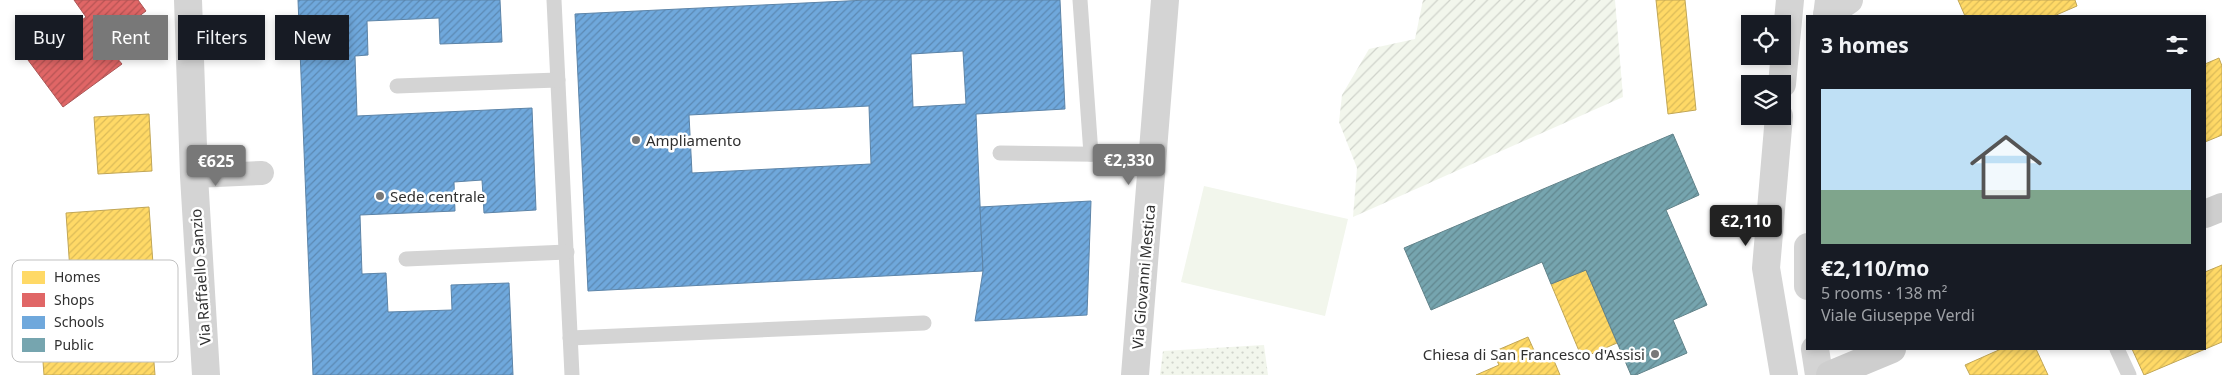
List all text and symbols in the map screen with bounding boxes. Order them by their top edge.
chip: Buy [15,15,83,60]
chip: Rent [93,15,168,60]
chip: Filters [178,15,265,60]
chip: New [275,15,349,60]
map controls [1741,15,1791,125]
button: locate [1741,15,1791,65]
text: 3 homes [1821,31,1909,59]
icon: filters [2163,31,2191,59]
button: layers [1741,75,1791,125]
icon: home [1961,122,2051,212]
place label: Ampliamento [646,130,741,150]
marker: Ampliamento [630,134,642,146]
pin: €625 [186,144,246,187]
pin: €2,330 [1088,144,1170,186]
text: €2,330 [1104,149,1154,171]
text: €625 [198,150,234,172]
place label: Sede centrale [390,186,485,206]
marker: Sede centrale [374,190,386,202]
street label: Via Giovanni Mestica [1127,204,1159,350]
pin: €2,110 [1705,204,1787,247]
street label: Via Raffaello Sanzio [185,208,215,346]
text: €2,110 [1721,210,1771,232]
text: €2,110/mo [1821,254,1929,282]
legend [12,260,178,362]
text: Homes [54,267,101,286]
text: 5 rooms · 138 m² [1821,282,1947,304]
text: Shops [54,290,94,309]
text: Viale Giuseppe Verdi [1821,304,1975,326]
text: Schools [54,312,105,331]
text: Public [54,335,94,354]
place label: Chiesa di San Francesco d'Assisi [1423,344,1645,364]
marker: Chiesa di San Francesco d'Assisi [1649,348,1661,360]

